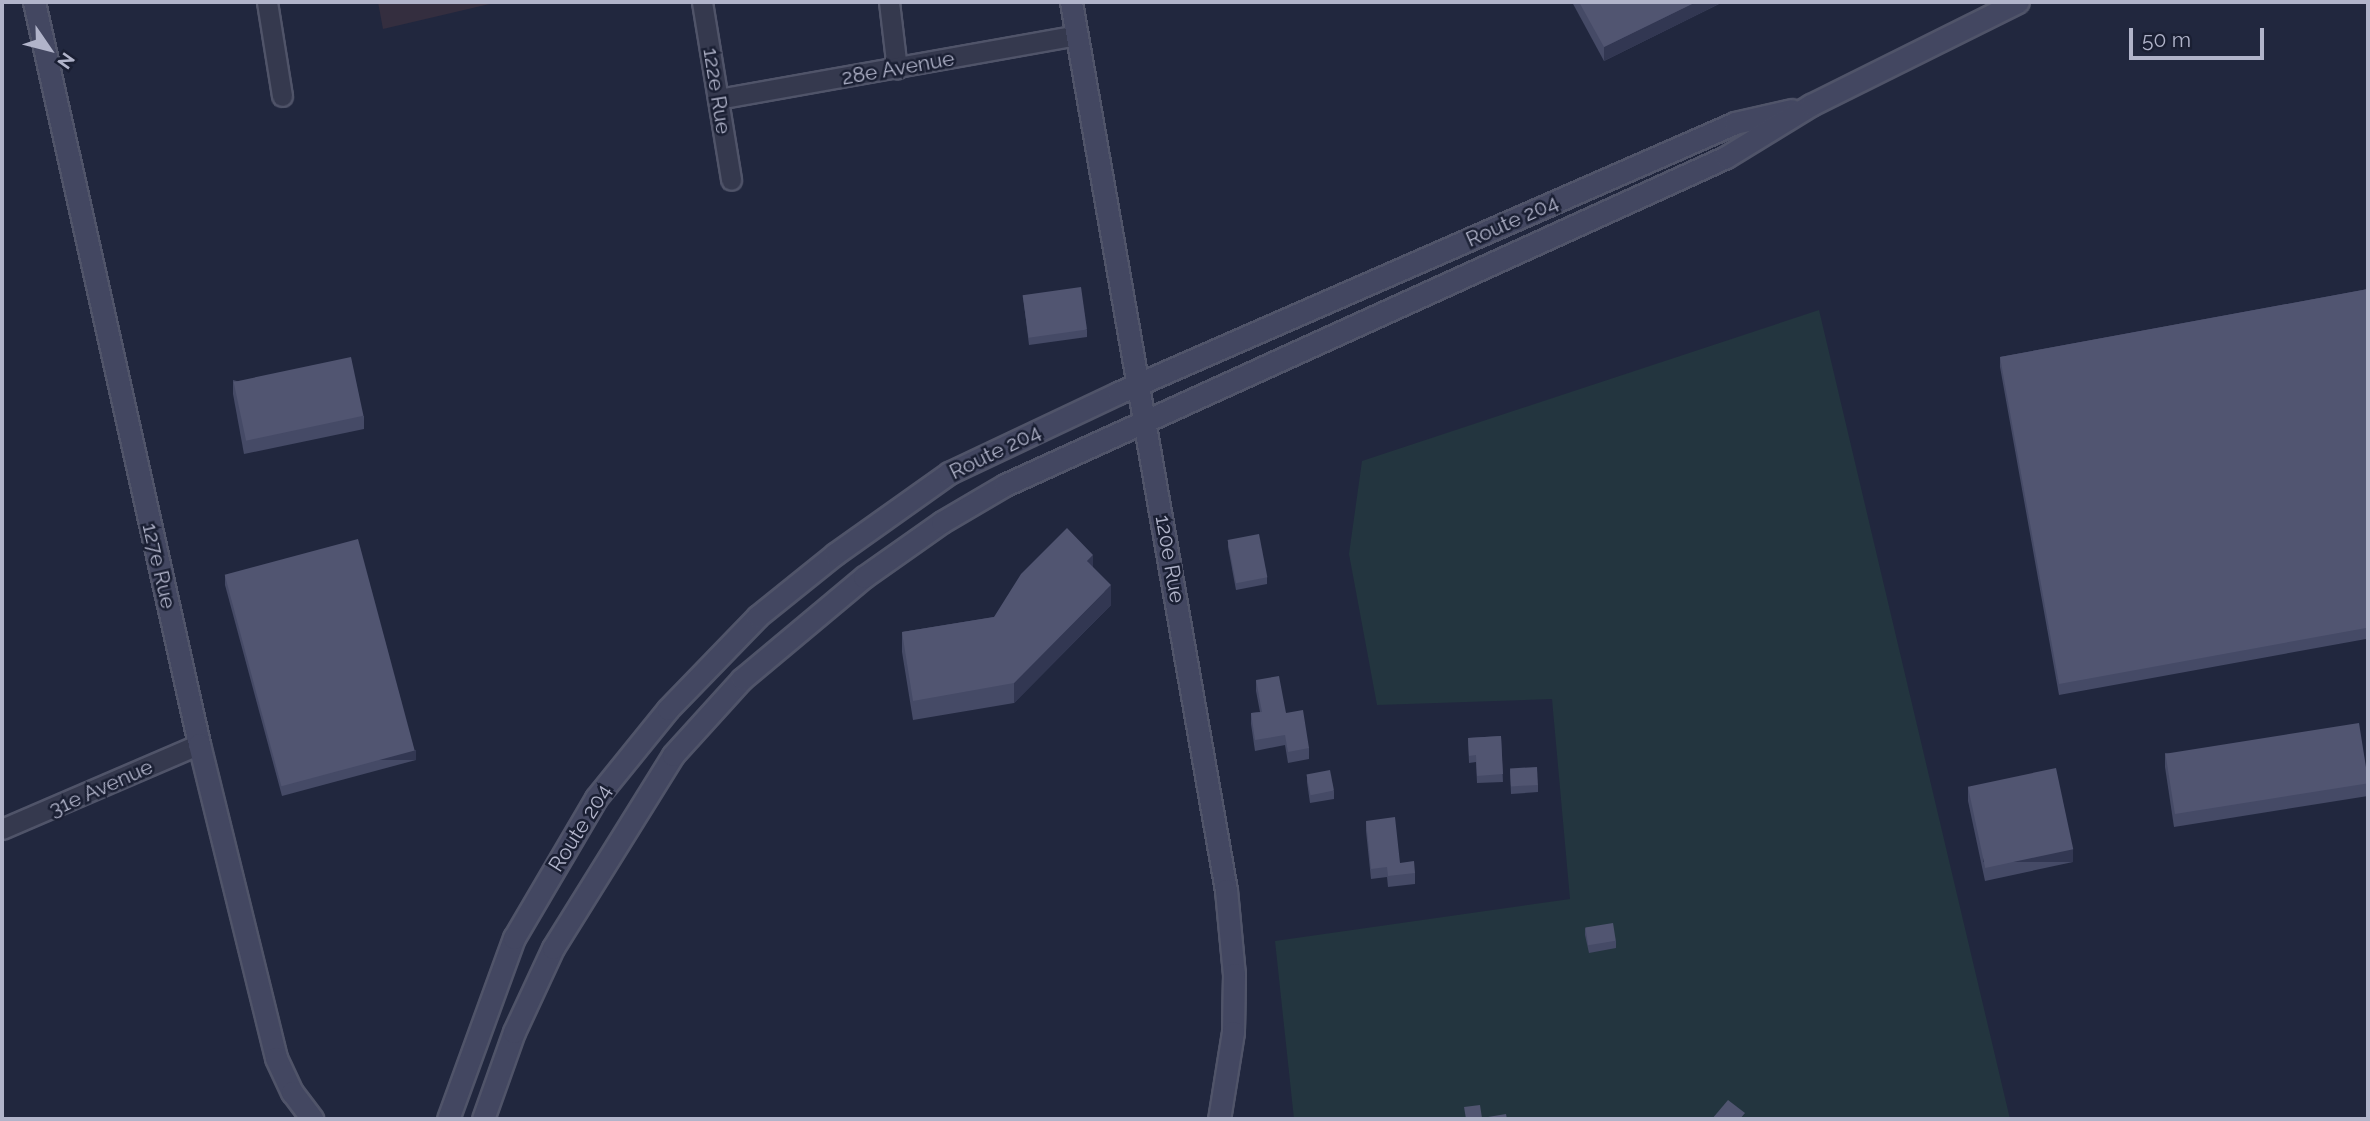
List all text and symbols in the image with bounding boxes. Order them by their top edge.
north arrow [14,14,84,84]
scale bar [2132,14,2267,58]
text: 50 m [2142,27,2191,52]
street label: 122e Rue [698,46,736,136]
street label: 28e Avenue [839,46,957,90]
text: N [53,49,79,73]
street label: Route 204 [1462,190,1562,252]
street label: Route 204 [945,419,1045,485]
street label: 120e Rue [1150,513,1190,605]
street label: 127e Rue [137,521,181,611]
street label: 31e Avenue [45,754,157,822]
street label: Route 204 [543,780,617,876]

